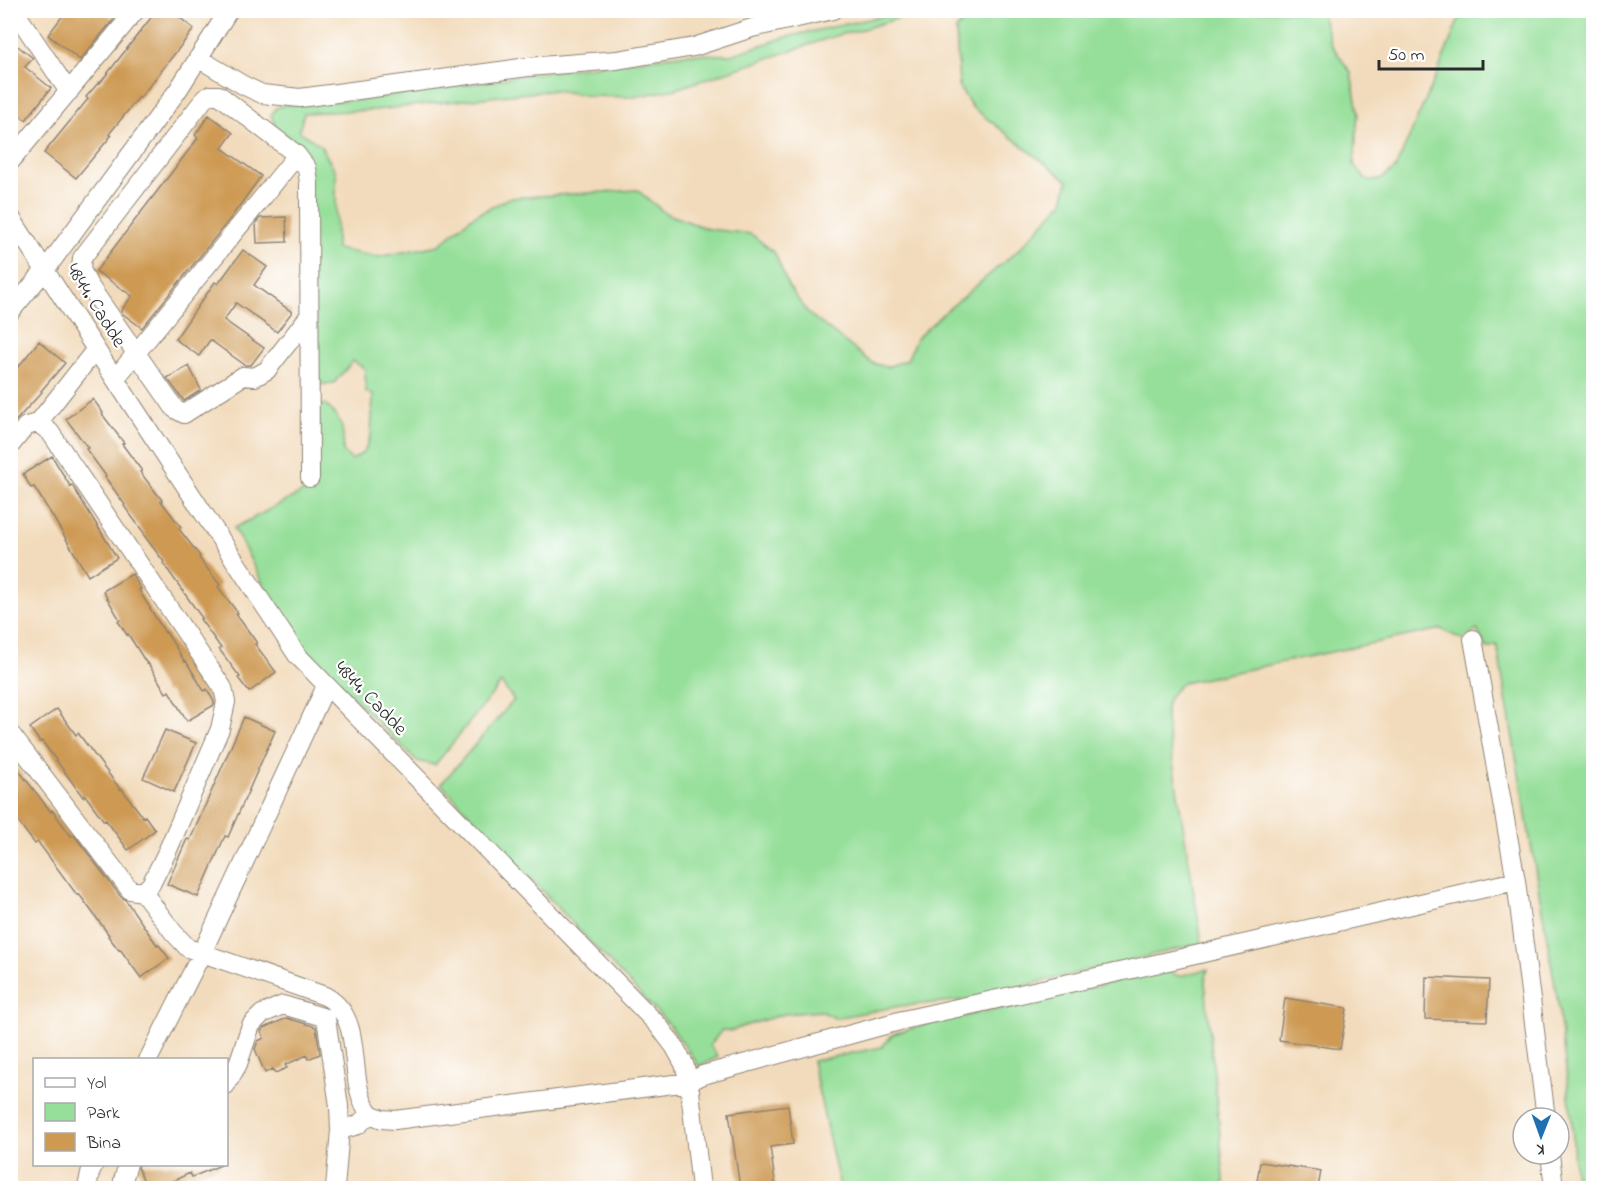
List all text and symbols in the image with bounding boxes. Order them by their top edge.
scale bar [1379,33,1482,71]
text: 50 m [1388,43,1425,69]
street label: 4844. Cadde [58,258,132,354]
street label: 4844. Cadde [327,655,413,743]
legend [33,1058,228,1166]
text: Yol [87,1071,107,1097]
text: Park [87,1101,120,1127]
north arrow [1511,1106,1571,1166]
text: Bina [86,1131,121,1157]
text: K [1535,1137,1545,1161]

